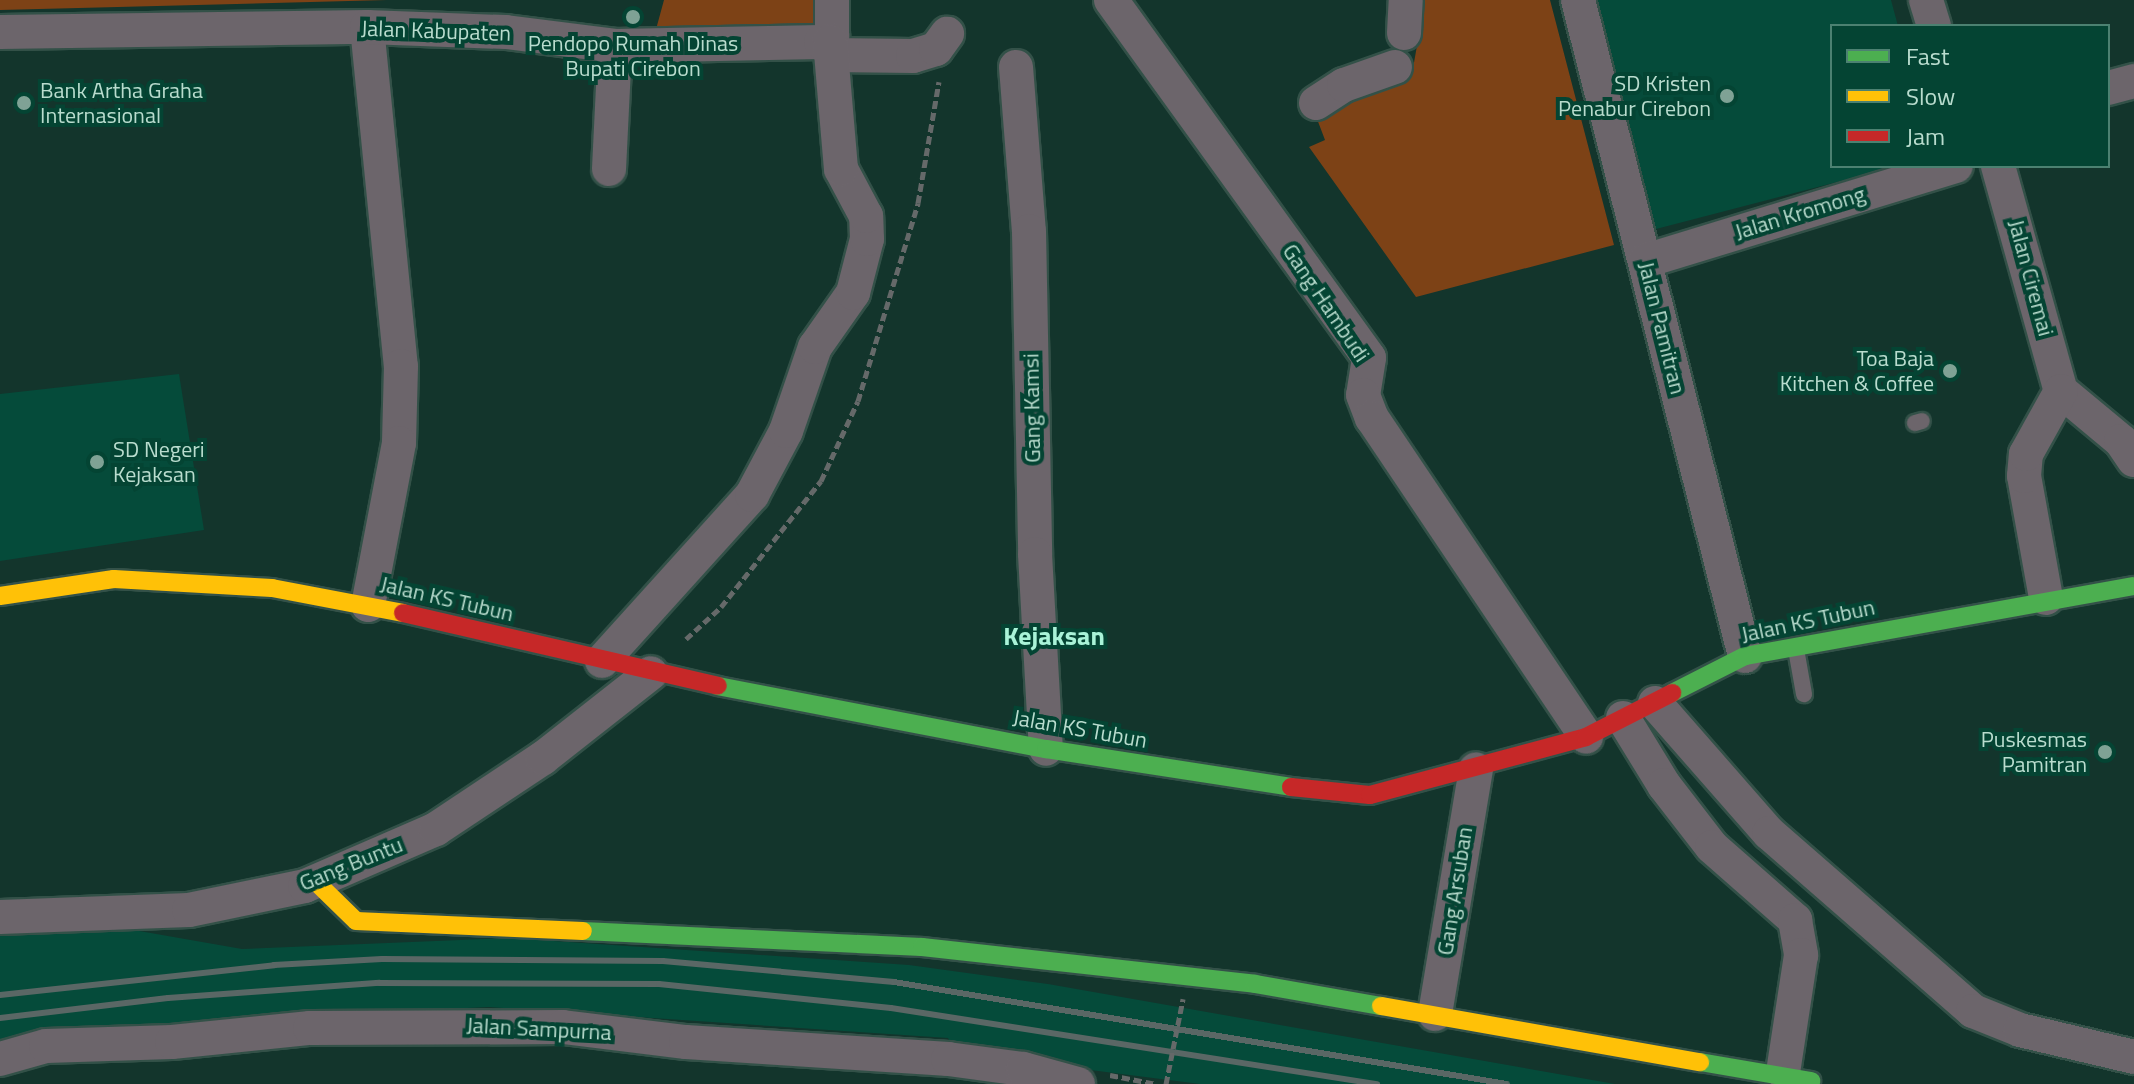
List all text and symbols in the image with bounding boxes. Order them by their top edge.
marker: Pendopo Rumah Dinas Bupati Cirebon [624,8,642,26]
street label: Jalan Kabupaten [360,15,512,47]
legend [1830,24,2110,168]
place label: Pendopo Rumah Dinas Bupati Cirebon [528,30,738,82]
text: Fast [1906,38,1949,74]
place label: SD Kristen Penabur Cirebon [1558,70,1711,122]
place label: Bank Artha Graha Internasional [40,77,203,128]
text: Slow [1906,78,1955,114]
marker: SD Kristen Penabur Cirebon [1718,87,1736,105]
marker: Bank Artha Graha Internasional [15,94,33,112]
text: Jam [1906,118,1945,154]
street label: Jalan Kromong [1732,181,1868,245]
street label: Jalan Ciremai [2003,217,2059,339]
street label: Gang Hambudi [1277,239,1375,367]
street label: Jalan Pamitran [1633,259,1691,397]
place label: Toa Baja Kitchen & Coffee [1780,345,1934,396]
street label: Gang Kamsi [1018,353,1046,463]
marker: Toa Baja Kitchen & Coffee [1941,362,1959,380]
place label: SD Negeri Kejaksan [113,436,205,488]
marker: SD Negeri Kejaksan [88,453,106,471]
street label: Jalan KS Tubun [378,571,516,627]
street label: Jalan KS Tubun [1739,594,1877,648]
district label: Kejaksan [1003,620,1105,652]
street label: Jalan KS Tubun [1011,704,1149,754]
place label: Puskesmas Pamitran [1981,726,2087,778]
marker: Puskesmas Pamitran [2094,741,2116,763]
street label: Gang Arsuban [1432,825,1478,957]
street label: Gang Buntu [296,831,406,897]
street label: Jalan Sampurna [466,1012,612,1046]

